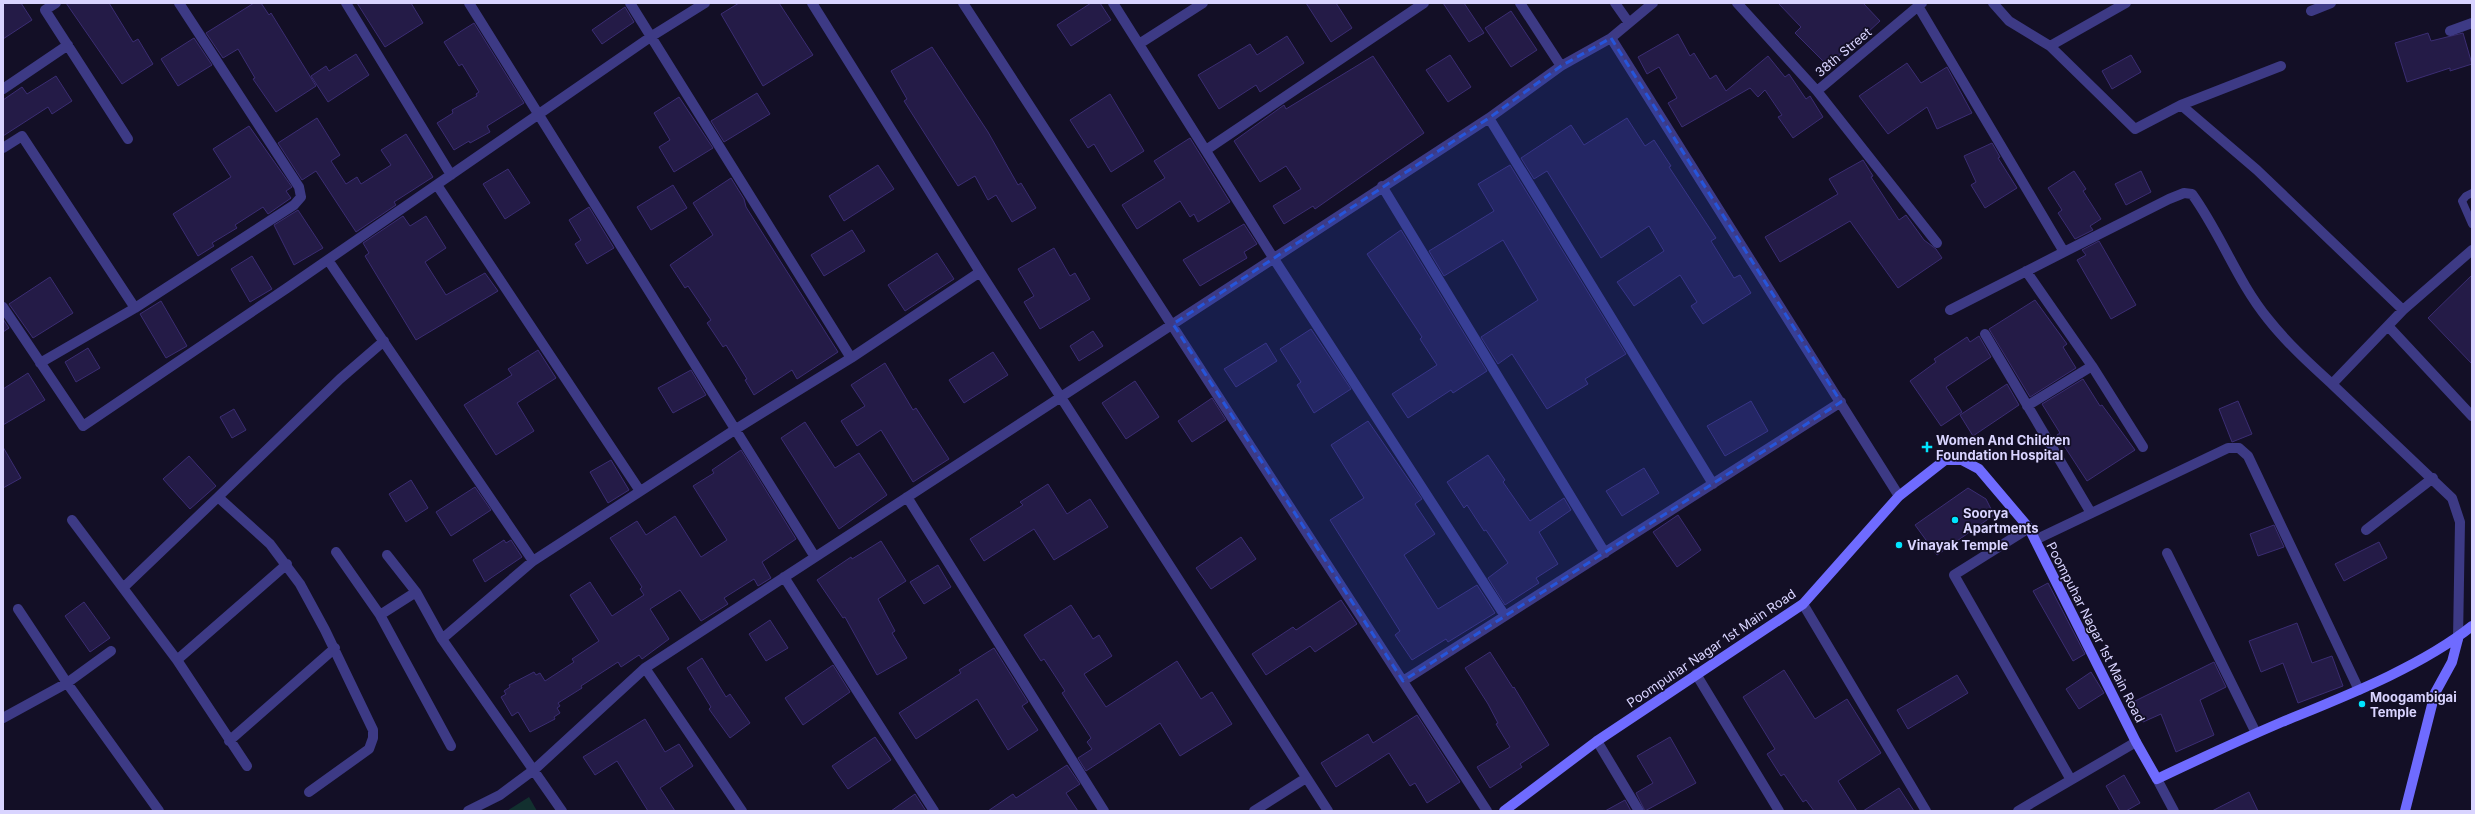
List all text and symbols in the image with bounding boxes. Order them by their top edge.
street label: 38th Street [1812,24,1874,80]
place label: Women And Children Foundation Hospital [1936,432,2070,463]
marker: Women And Children Foundation Hospital [1921,441,1933,453]
place label: Soorya Apartments [1963,505,2039,536]
marker: Soorya Apartments [1950,515,1960,525]
place label: Vinayak Temple [1907,537,2009,553]
street label: Poompuhar Nagar 1st Main Road [2043,539,2149,725]
marker: Vinayak Temple [1894,540,1904,550]
street label: Poompuhar Nagar 1st Main Road [1624,585,1798,711]
place label: Moogambigai Temple [2370,689,2457,720]
marker: Moogambigai Temple [2357,699,2367,709]

